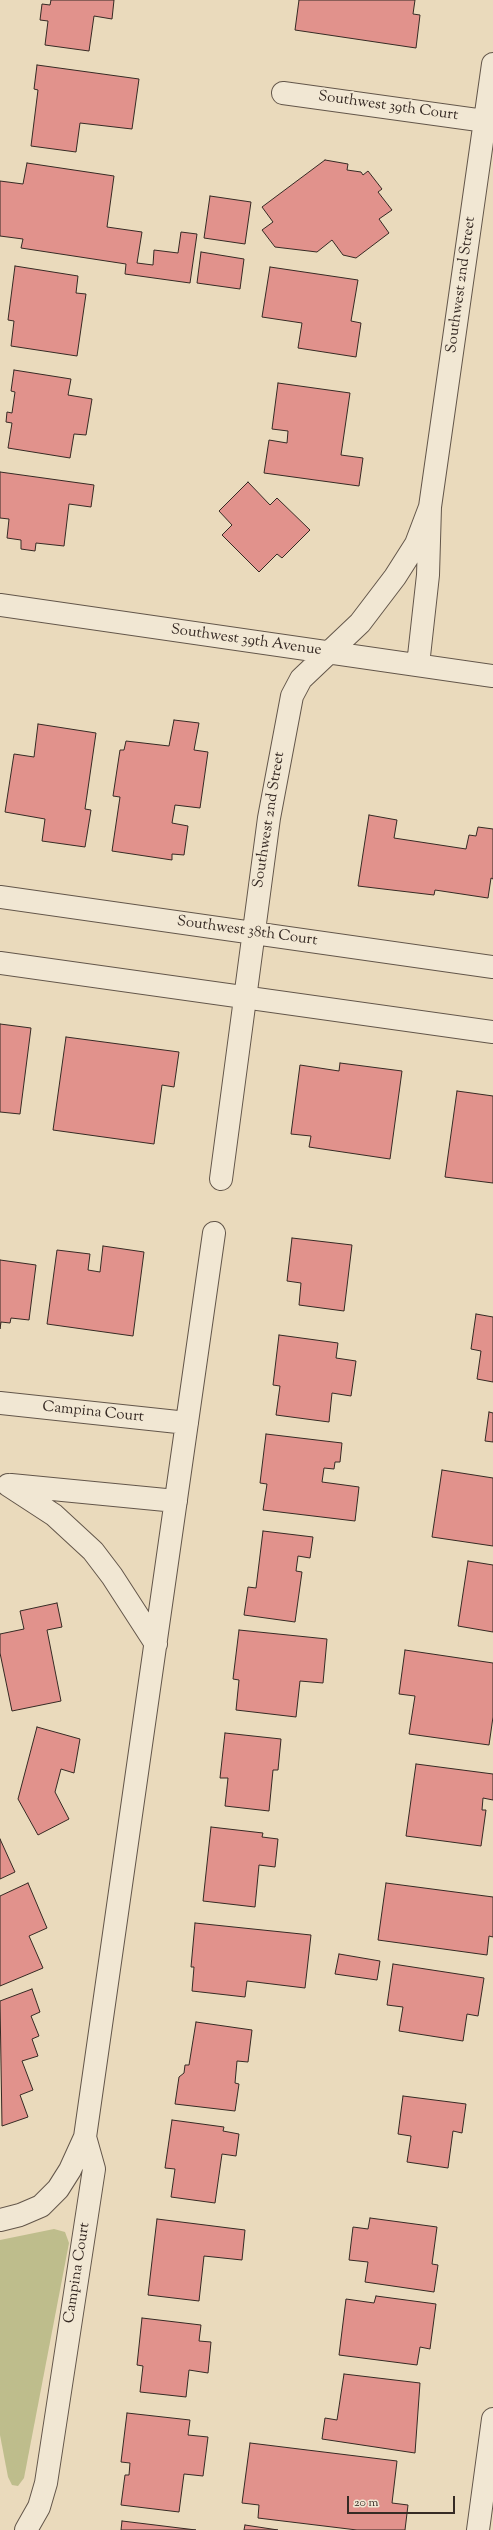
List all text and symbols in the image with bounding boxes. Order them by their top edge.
street label: Southwest 39th Court [317,88,459,126]
street label: Southwest 2nd Street [444,216,480,354]
street label: Southwest 39th Avenue [170,622,322,660]
street label: Southwest 2nd Street [250,751,290,889]
street label: Southwest 38th Court [176,913,318,951]
street label: Campina Court [41,1399,145,1427]
street label: Campina Court [61,2221,95,2325]
scale bar [349,2488,457,2514]
text: 20 m [354,2494,378,2512]

